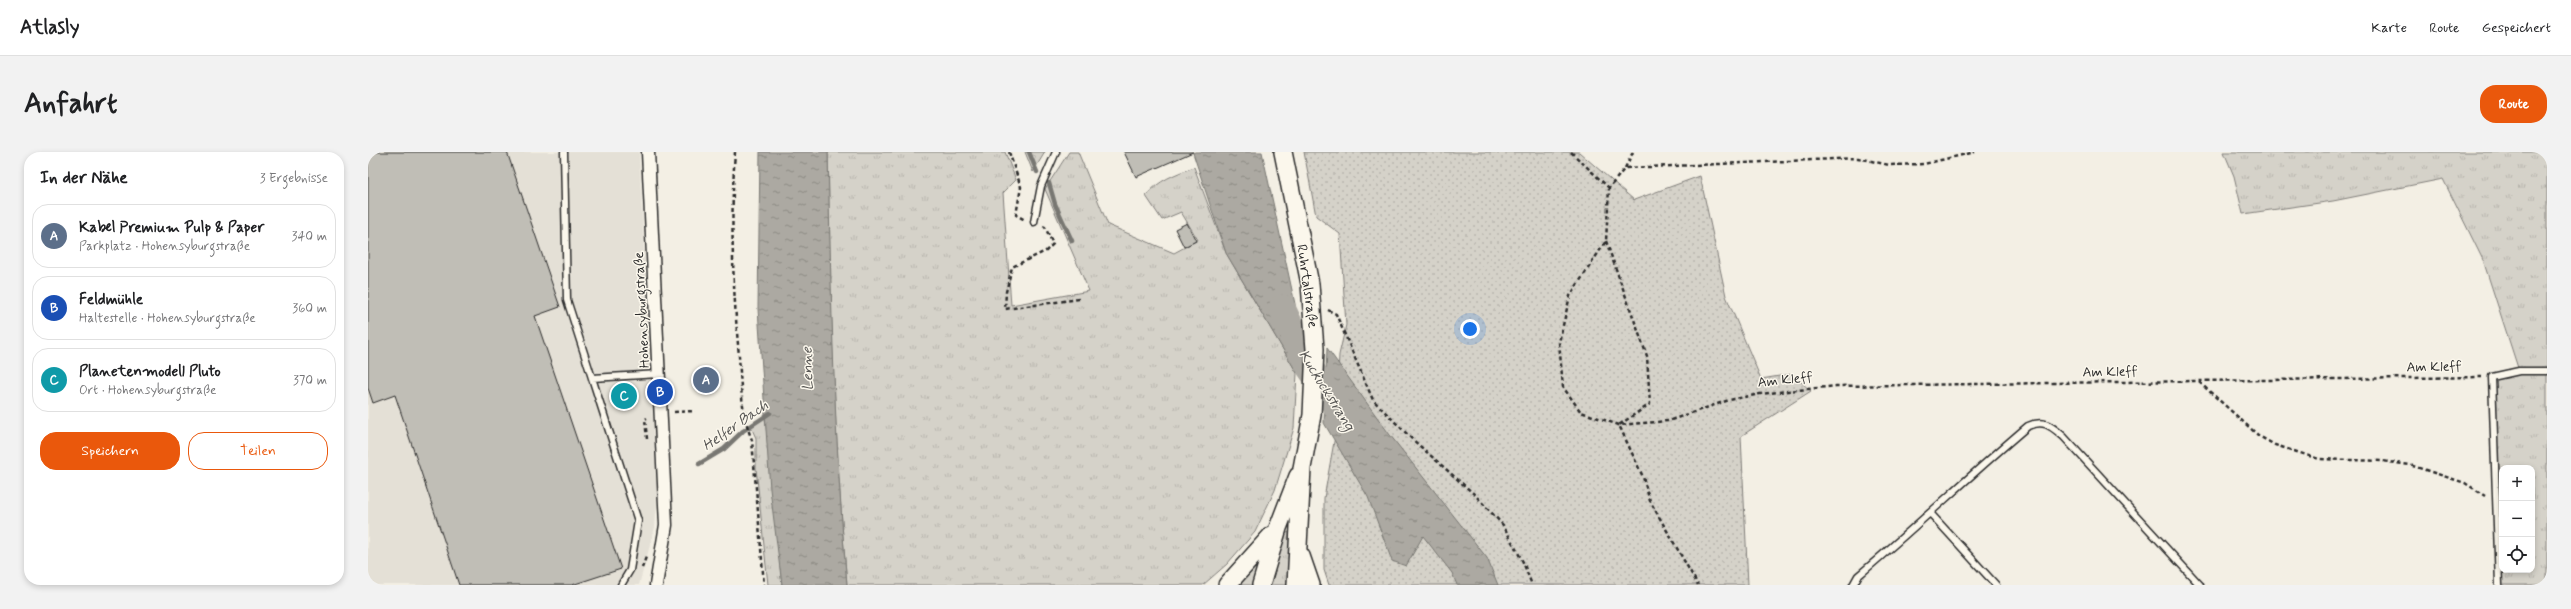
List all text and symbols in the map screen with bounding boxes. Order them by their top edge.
text: Atlasly [20,15,79,40]
text: Karte [2371,19,2407,37]
text: Route [2429,19,2460,37]
text: Gespeichert [2482,19,2551,37]
button: Route [2480,85,2547,123]
text: Anfahrt [24,86,117,123]
text: In der Nähe [40,167,128,189]
text: 3 Ergebnisse [260,170,328,187]
text: Kabel Premium Pulp & Paper [79,218,264,238]
text: A [50,228,58,245]
text: 340 m [292,228,327,245]
text: Parkplatz · Hohensyburgstraße [79,238,250,255]
street label: Ruhrtalstraße [1292,243,1322,329]
street label: Hohensyburgstraße [630,251,656,369]
text: Feldmühle [79,290,143,310]
text: B [50,300,58,317]
text: 360 m [292,300,327,317]
text: Haltestelle · Hohensyburgstraße [79,310,256,327]
your location [1460,319,1480,339]
water label: Lenne [798,346,818,391]
water label: Kuckuckstrang [1293,346,1360,436]
street label: Am Kleff [2406,358,2462,376]
text: Planetenmodell Pluto [79,362,221,382]
street label: Am Kleff [2082,363,2138,381]
pin: A [693,365,719,395]
street label: Am Kleff [1757,368,1814,392]
text: C [49,372,59,389]
text: 370 m [293,372,327,389]
pin: B [647,377,673,407]
pin: C [611,381,637,411]
text: Ort · Hohensyburgstraße [79,382,216,399]
water label: Helfer Bach [699,396,773,456]
button: Speichern [40,432,180,470]
button: Teilen [188,432,328,470]
map controls [2499,465,2535,573]
button: + [2499,465,2535,501]
button: − [2499,501,2535,537]
button: locate [2499,537,2535,573]

